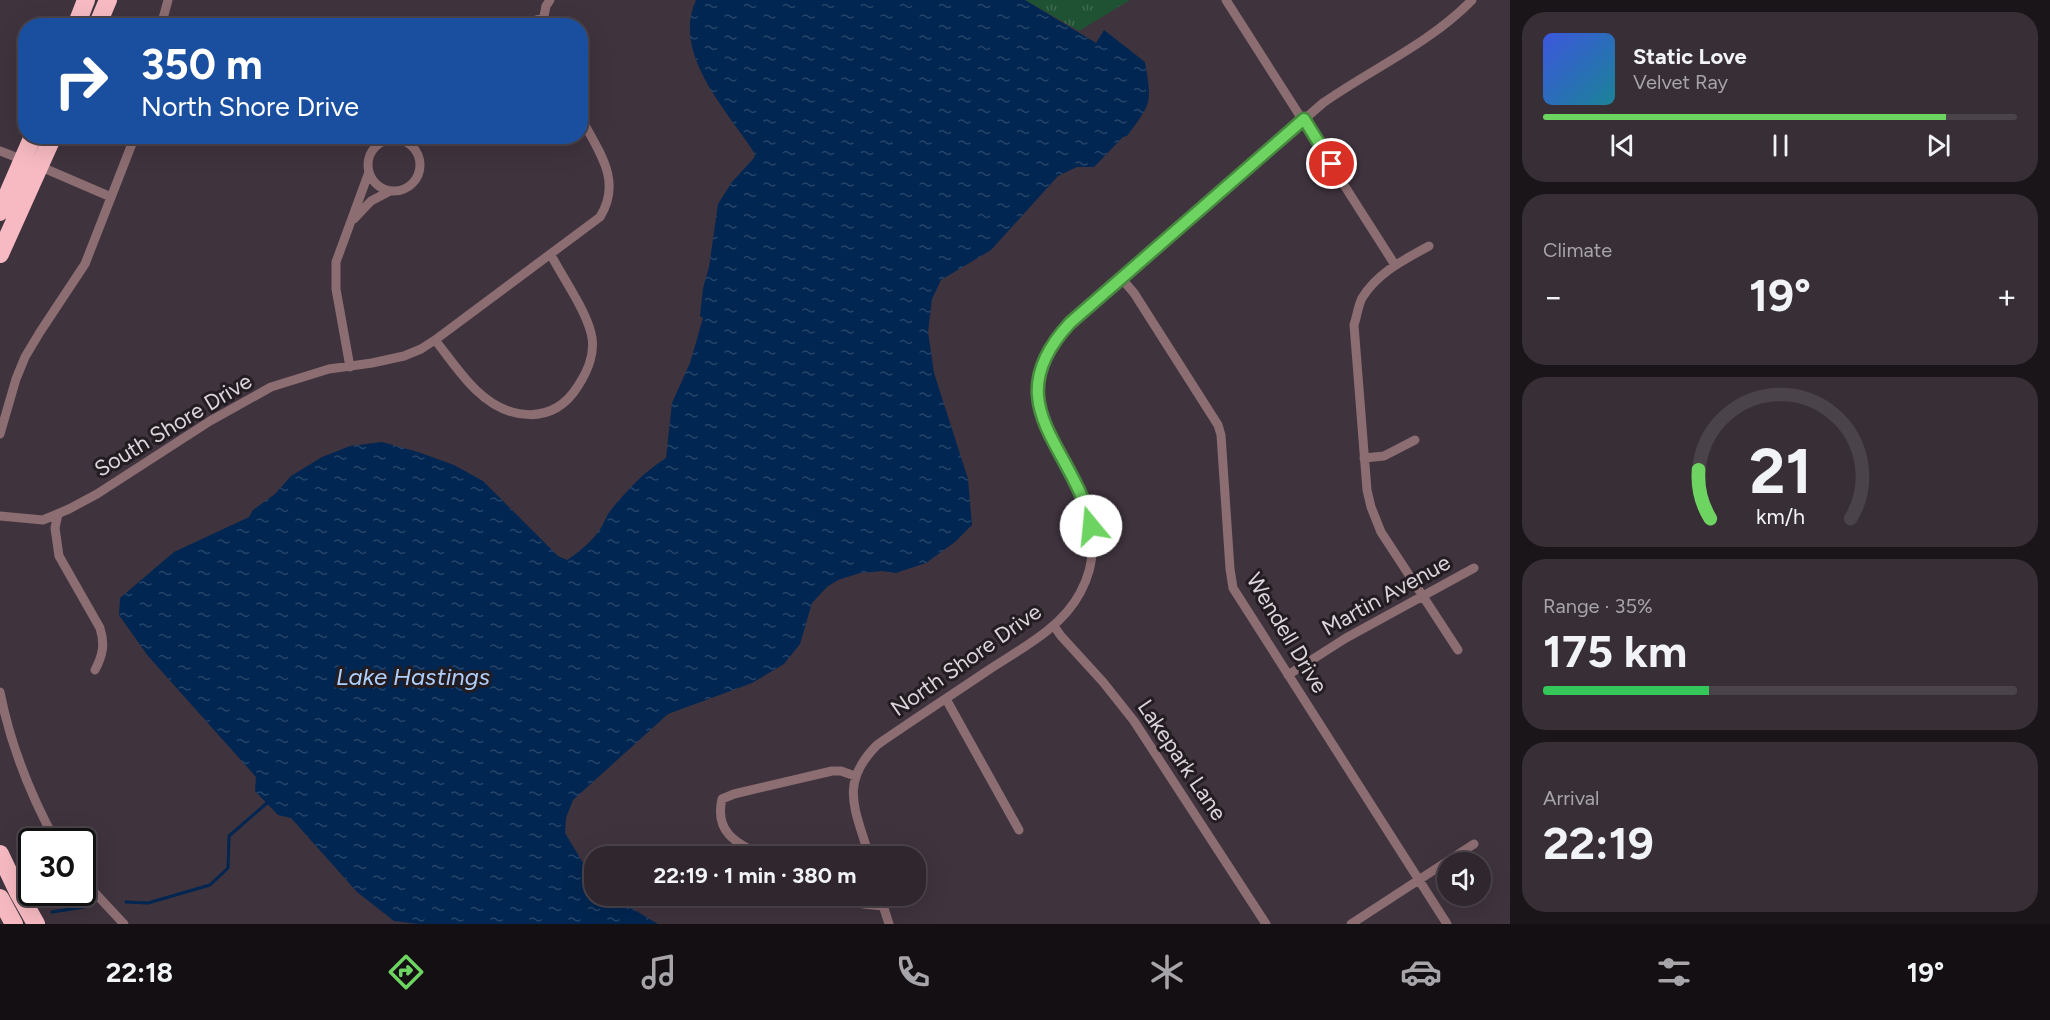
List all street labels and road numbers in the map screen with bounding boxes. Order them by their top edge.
street label: South Shore Drive [89,367,257,483]
street label: Martin Avenue [1317,549,1455,641]
street label: Wendell Drive [1241,568,1333,698]
street label: North Shore Drive [886,598,1046,722]
street label: Lakepark Lane [1132,694,1232,826]

